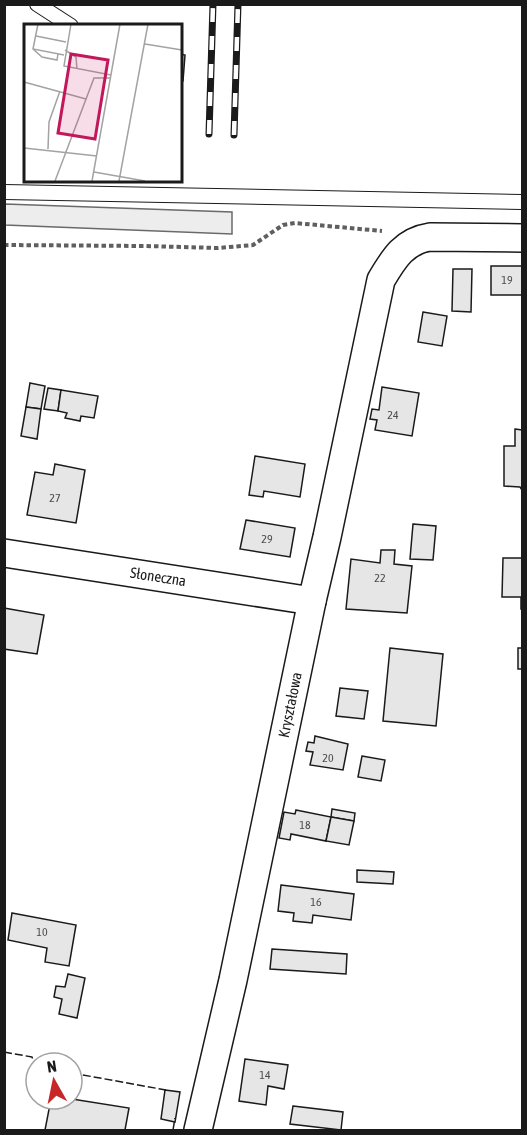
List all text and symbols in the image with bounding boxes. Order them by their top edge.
inset map [24,24,182,182]
house number: 19 [501,273,513,287]
house number: 24 [387,408,399,422]
house number: 27 [49,491,61,505]
house number: 29 [261,532,273,546]
street label: Słoneczna [129,564,187,589]
house number: 22 [374,571,386,585]
street label: Kryształowa [275,671,305,739]
house number: 20 [322,751,334,765]
house number: 18 [299,818,311,832]
house number: 16 [310,895,322,909]
house number: 10 [36,925,48,939]
north arrow [24,1051,84,1111]
text: N [46,1057,58,1076]
house number: 14 [259,1068,271,1082]

